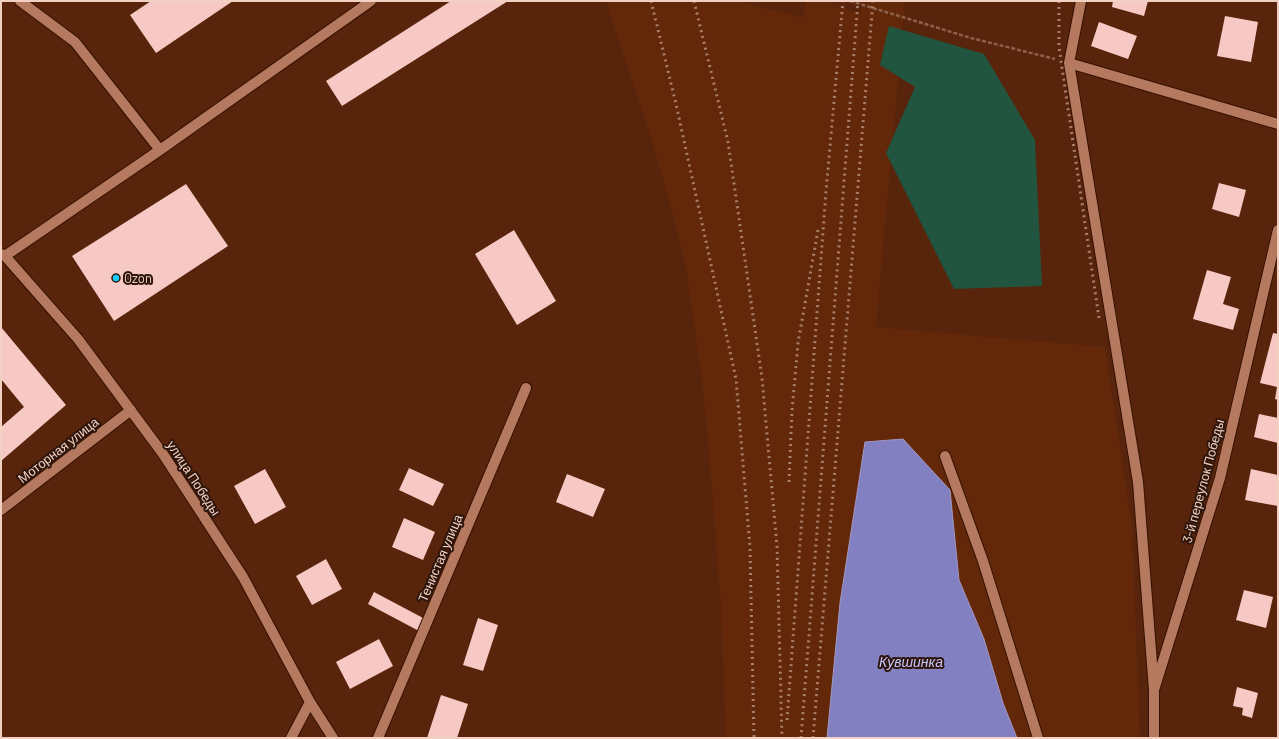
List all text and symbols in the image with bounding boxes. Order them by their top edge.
place label: Ozon [124,270,152,286]
marker: Ozon [111,273,121,283]
street label: Моторная улица [14,413,102,486]
street label: 3-й переулок Победы [1179,417,1227,545]
street label: улица Победы [164,438,224,518]
street label: Тенистая улица [414,511,466,604]
water label: Кувшинка [879,653,943,670]

